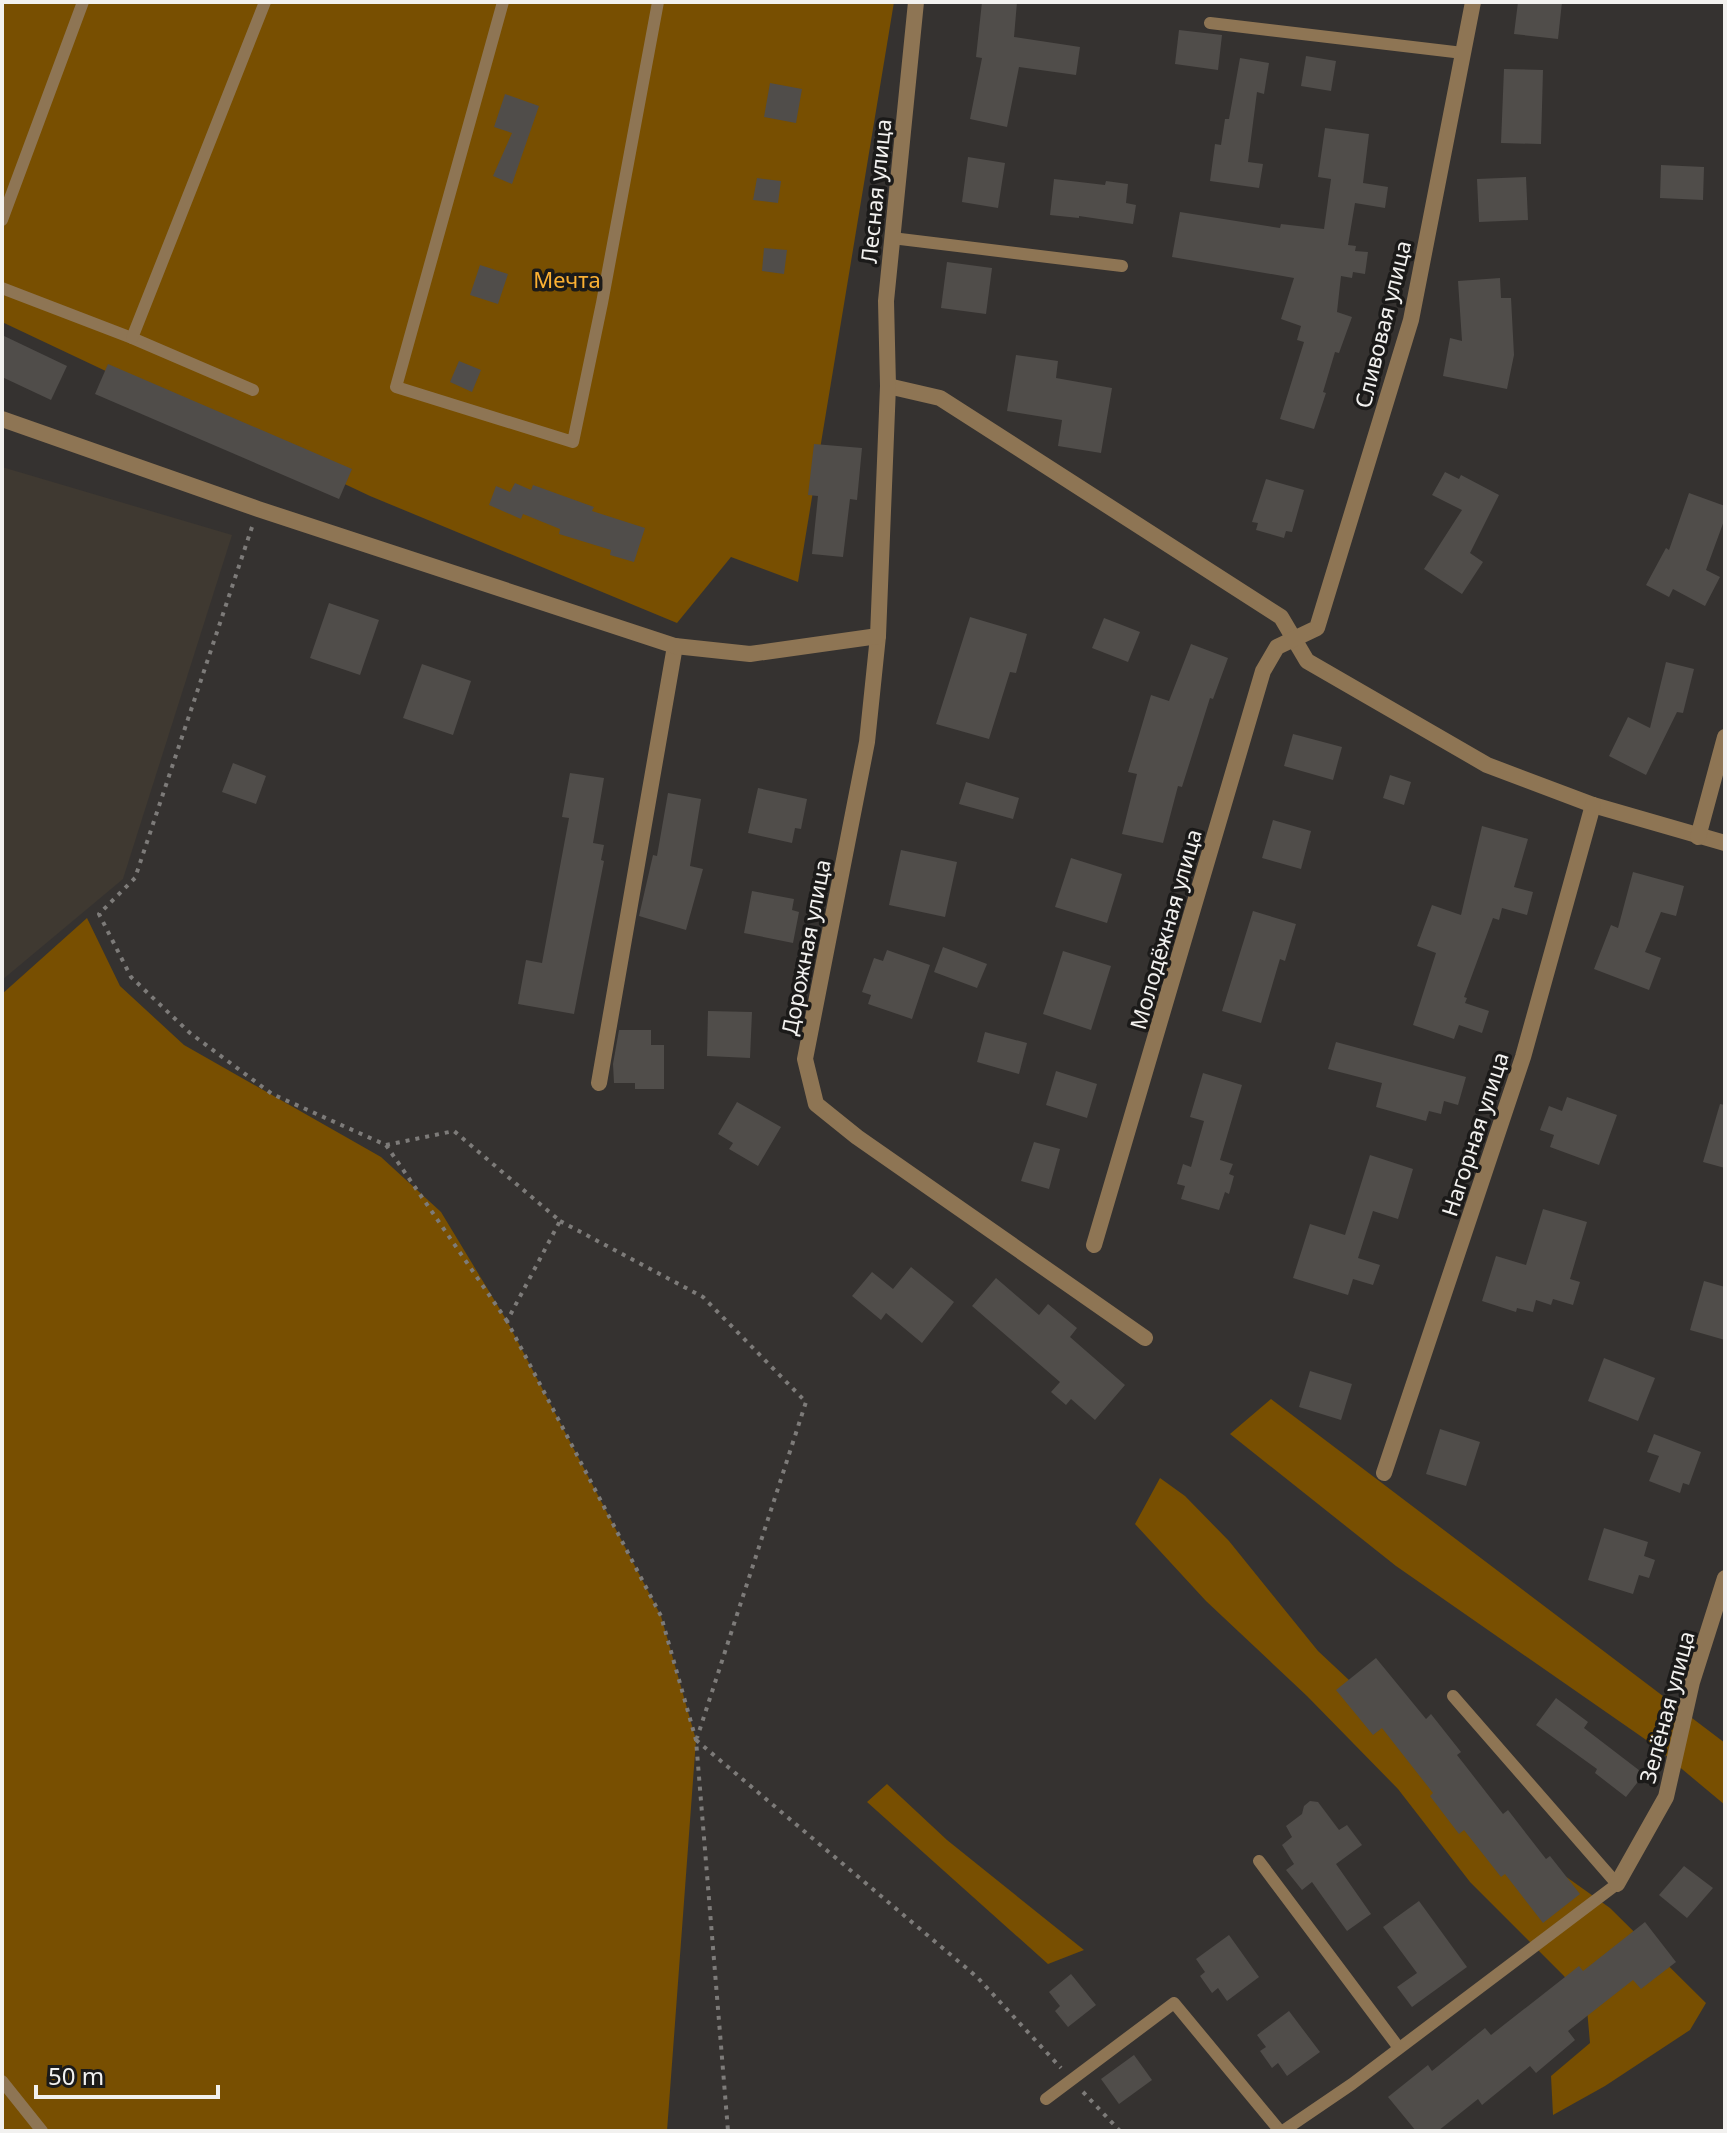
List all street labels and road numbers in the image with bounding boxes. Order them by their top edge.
street label: Лесная улица [853,117,897,265]
street label: Сливовая улица [1347,237,1417,411]
street label: Молодёжная улица [1122,825,1208,1033]
street label: Дорожная улица [773,857,837,1037]
street label: Нагорная улица [1433,1048,1515,1220]
street label: Зелёная улица [1631,1628,1701,1786]

